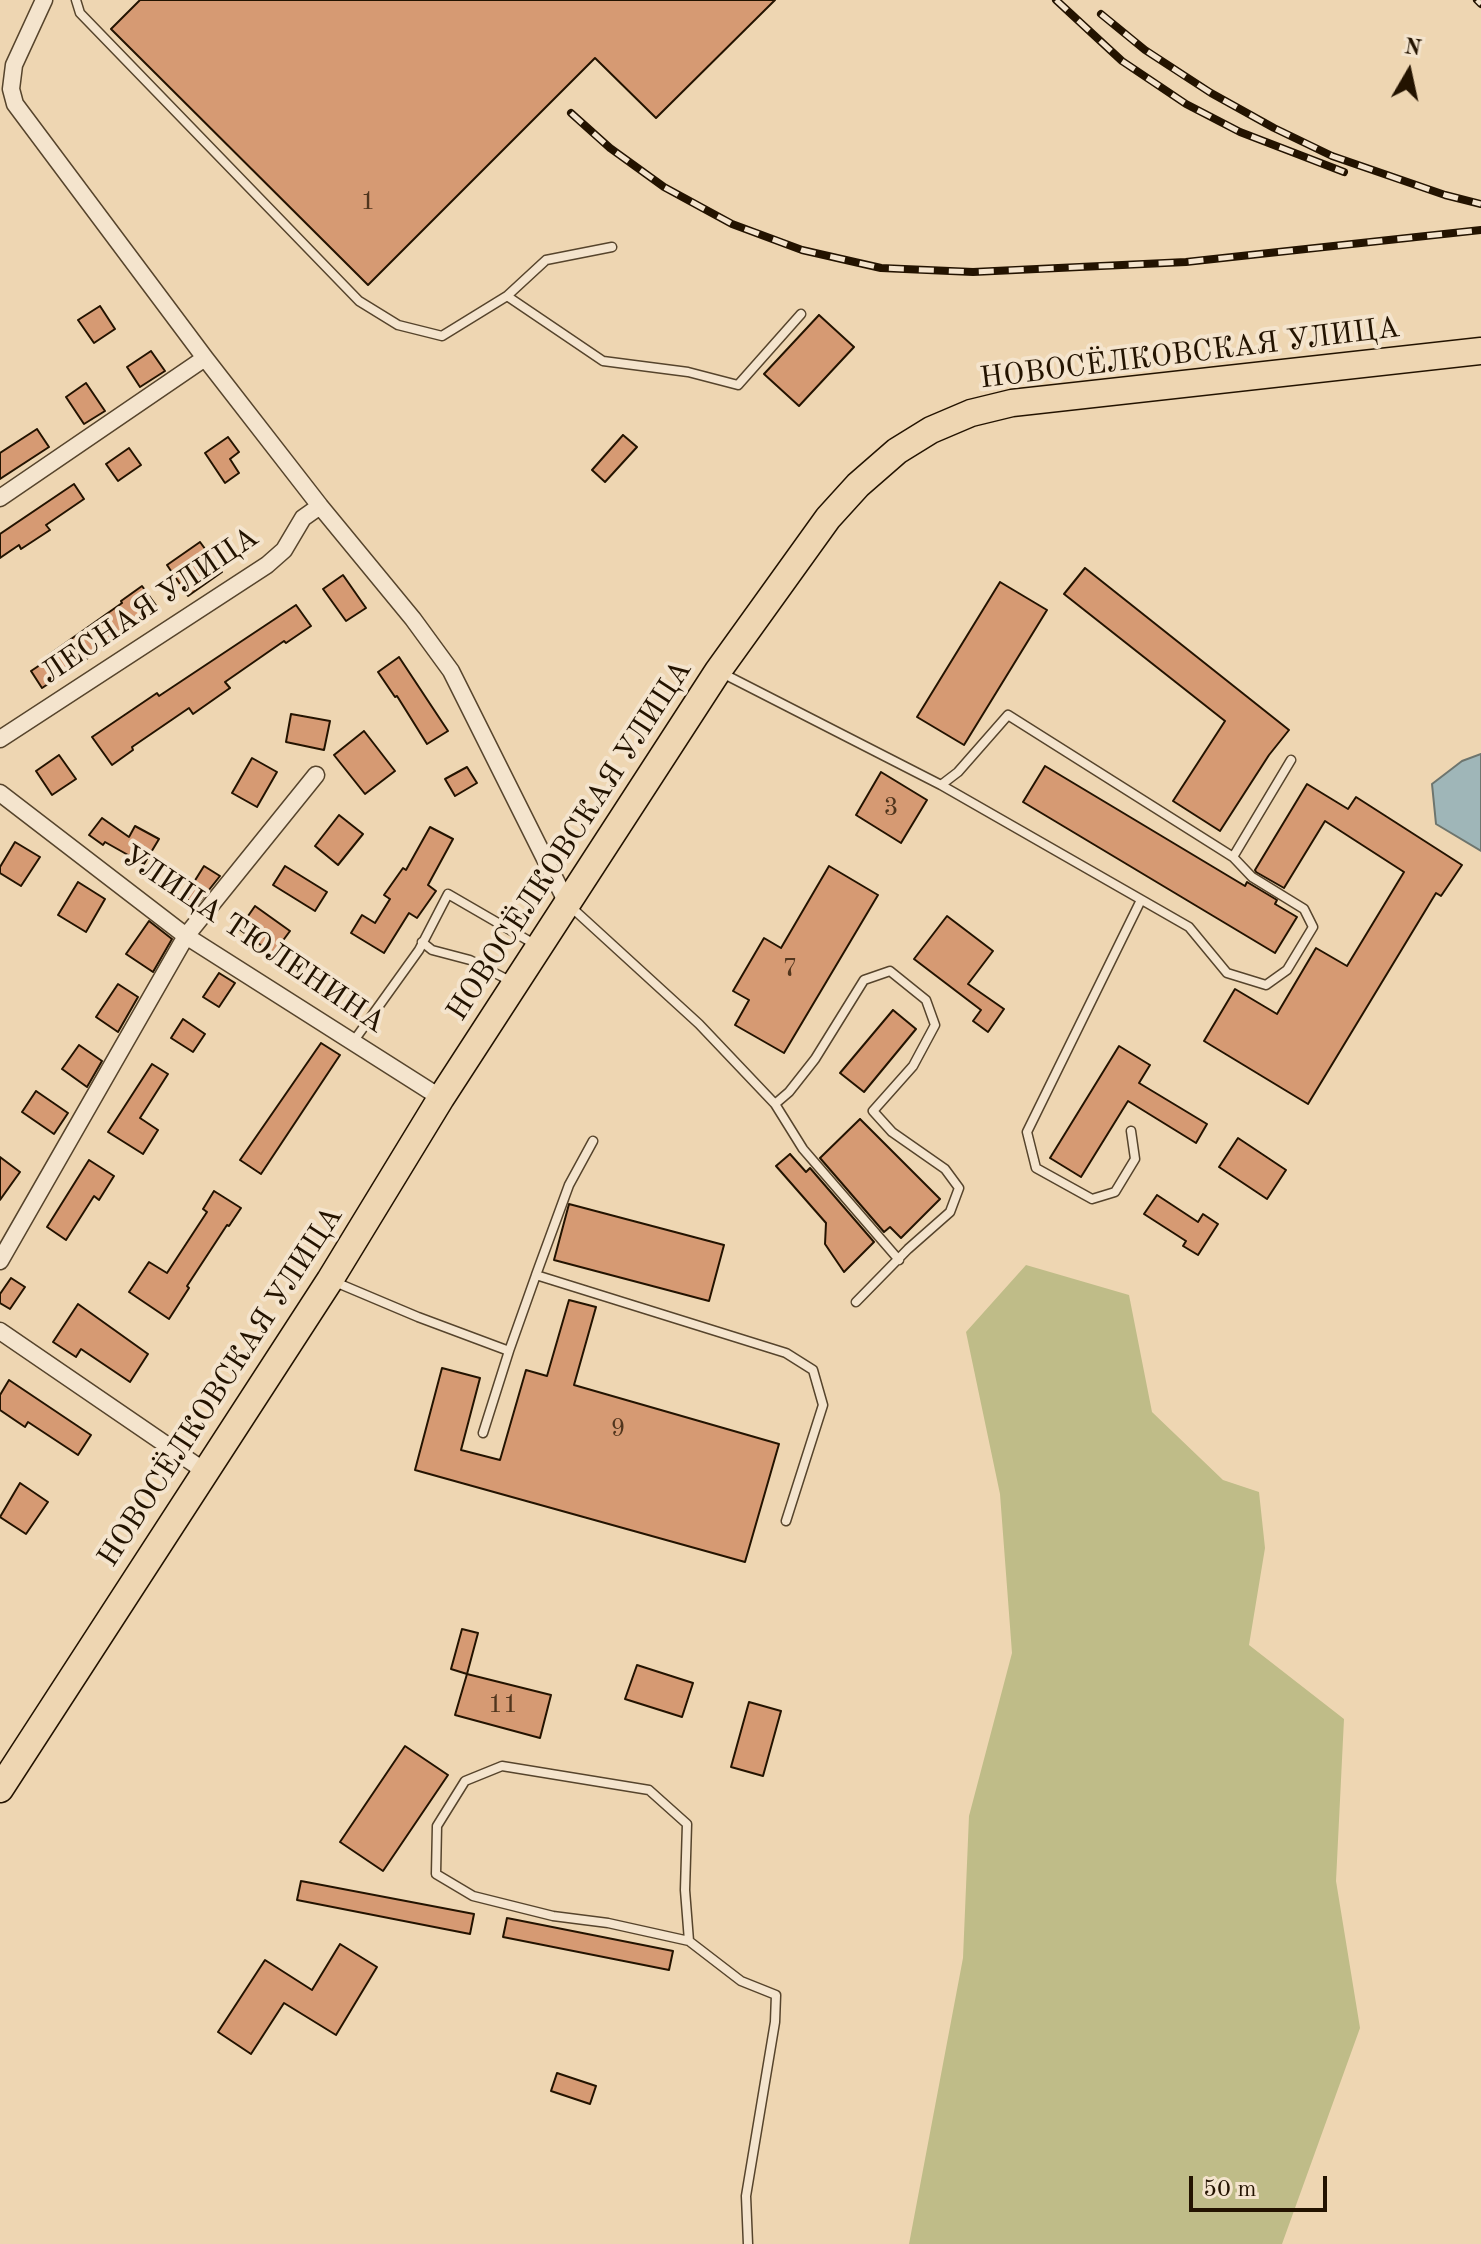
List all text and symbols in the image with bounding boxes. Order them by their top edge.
north arrow [1369,32,1449,112]
text: N [1403,36,1423,60]
house number: 1 [360,186,376,218]
street label: НОВОСЁЛКОВСКАЯ УЛИЦА [978,310,1402,398]
street label: ЛЕСНАЯ УЛИЦА [34,520,266,692]
street label: НОВОСЁЛКОВСКАЯ УЛИЦА [440,654,700,1028]
house number: 3 [883,792,899,824]
street label: УЛИЦА ТЮЛЕНИНА [114,838,392,1042]
house number: 7 [782,953,798,985]
street label: НОВОСЁЛКОВСКАЯ УЛИЦА [91,1200,351,1574]
house number: 9 [610,1413,626,1445]
house number: 11 [488,1689,518,1721]
scale bar [1193,2160,1331,2210]
text: 50 m [1203,2178,1257,2202]

